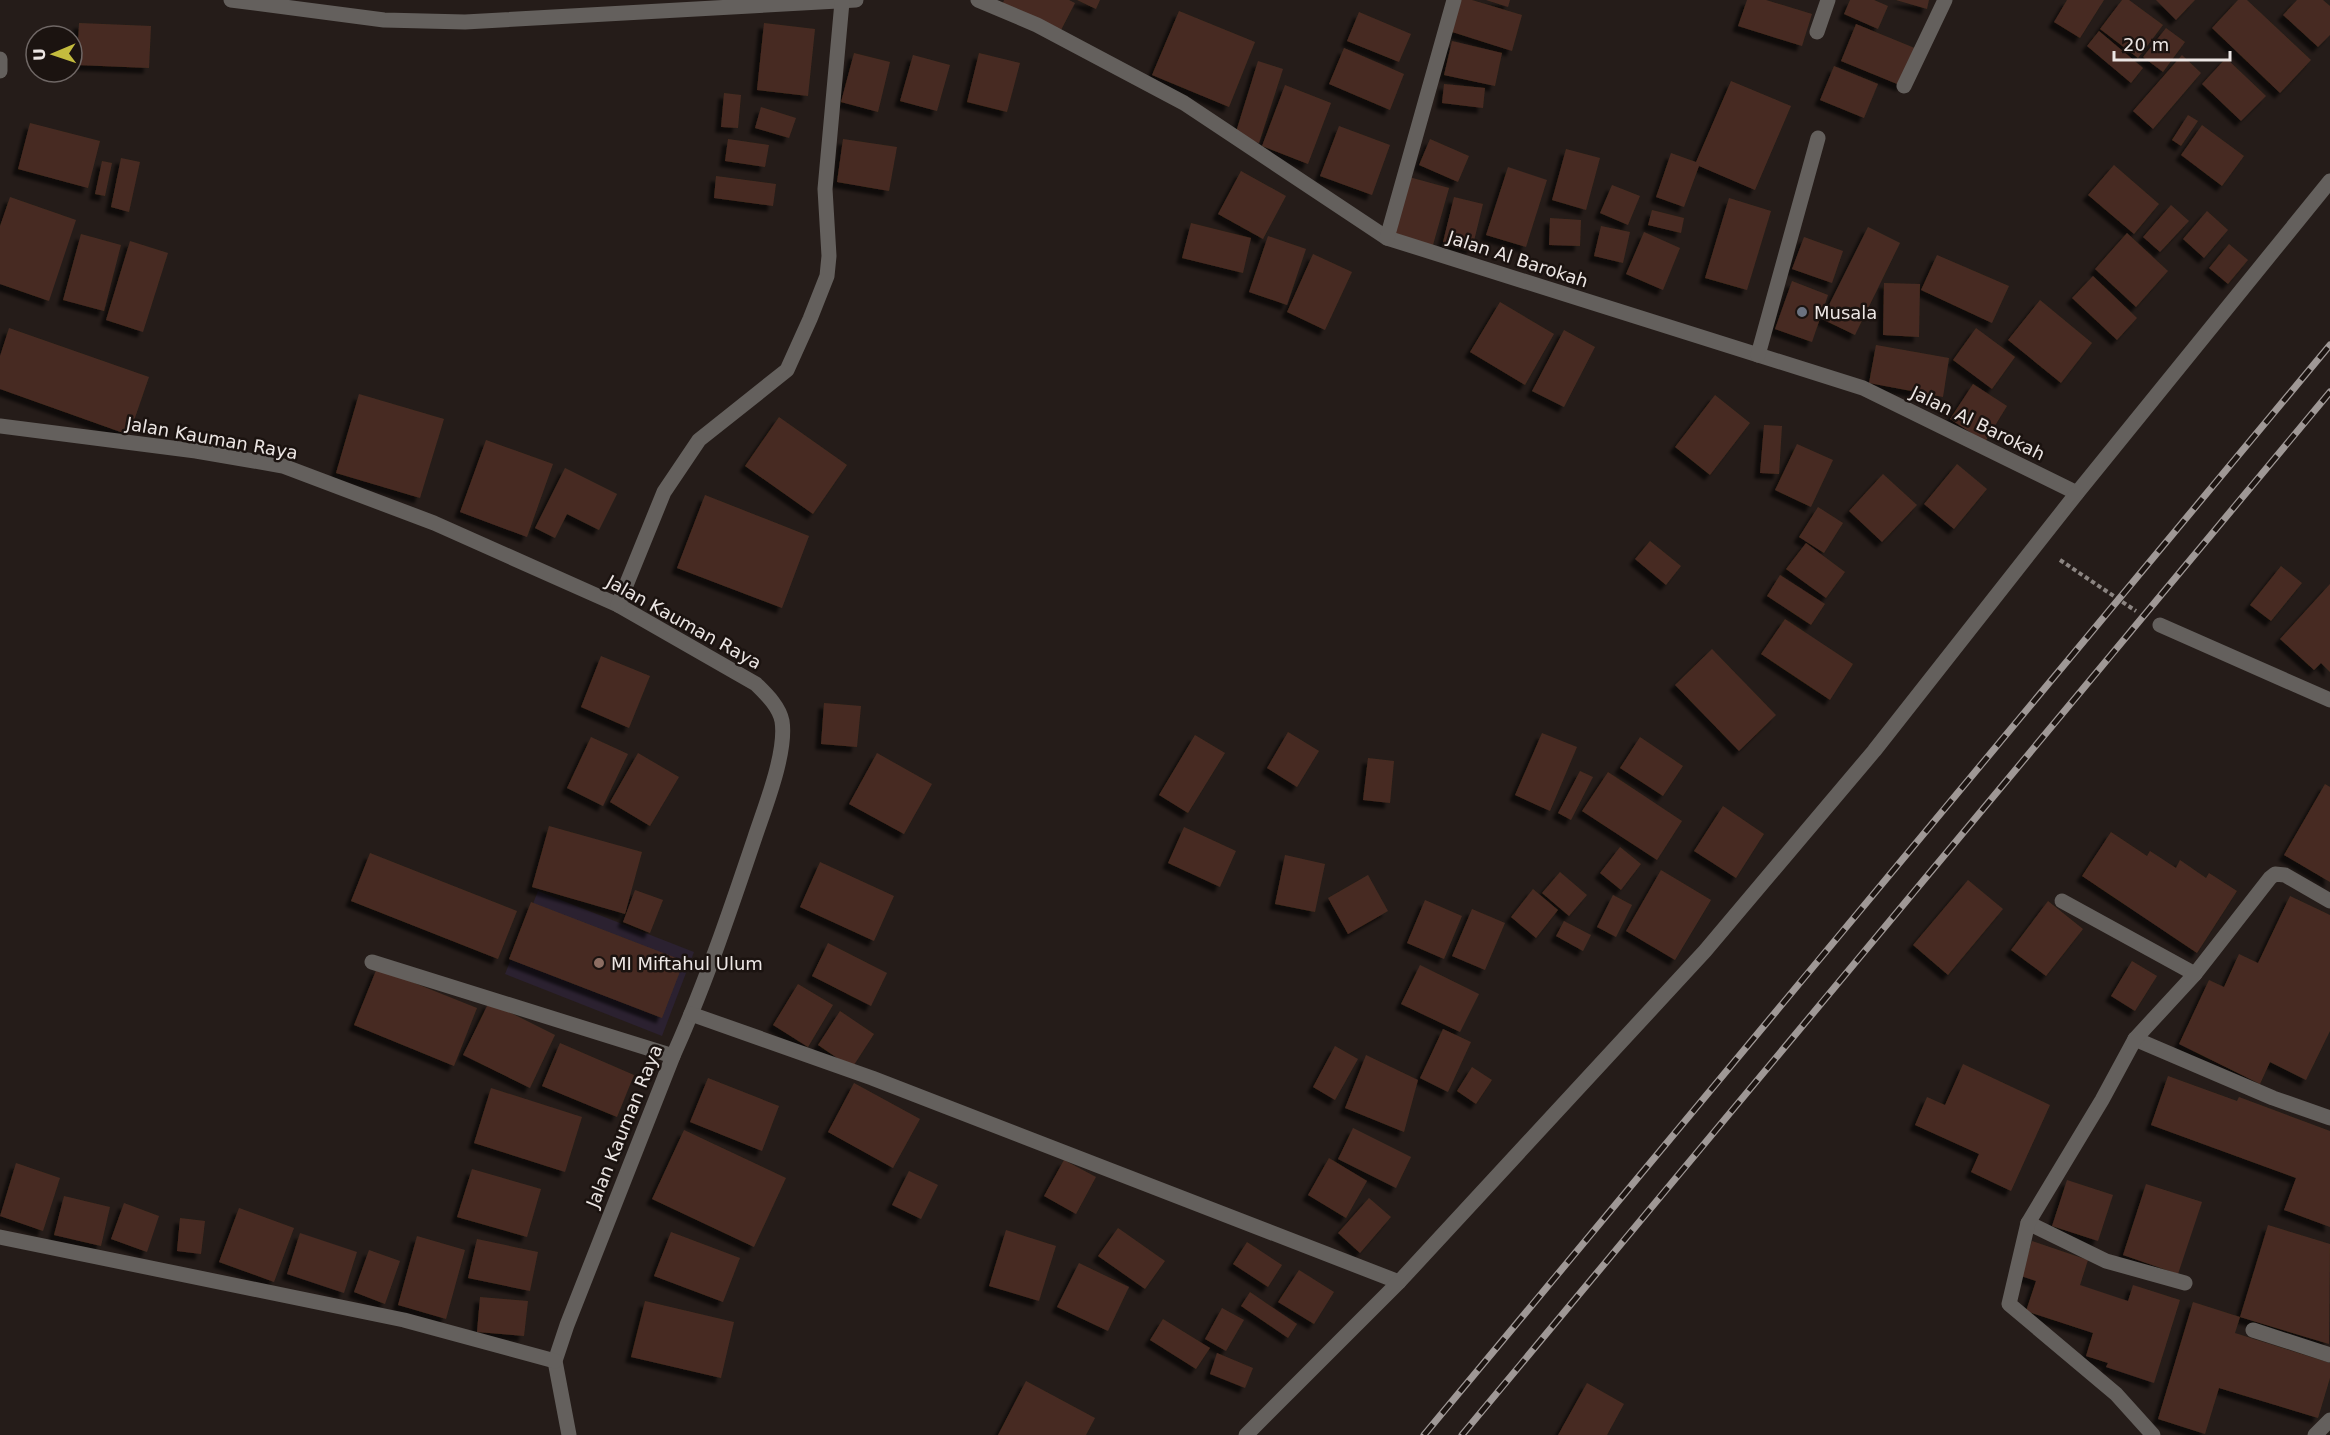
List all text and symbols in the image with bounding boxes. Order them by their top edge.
north arrow [24,24,84,84]
scale bar [2114,24,2230,62]
text: 20 m [2123,34,2169,55]
text: U [30,48,49,61]
street label: Jalan Al Barokah [1444,226,1591,292]
place label: Musala [1814,302,1877,323]
marker: Musala [1795,305,1809,319]
street label: Jalan Al Barokah [1907,381,2048,465]
street label: Jalan Kauman Raya [124,412,299,463]
street label: Jalan Kauman Raya [602,570,765,673]
place label: MI Miftahul Ulum [611,953,763,974]
marker: MI Miftahul Ulum [592,956,606,970]
street label: Jalan Kauman Raya [581,1041,666,1212]

